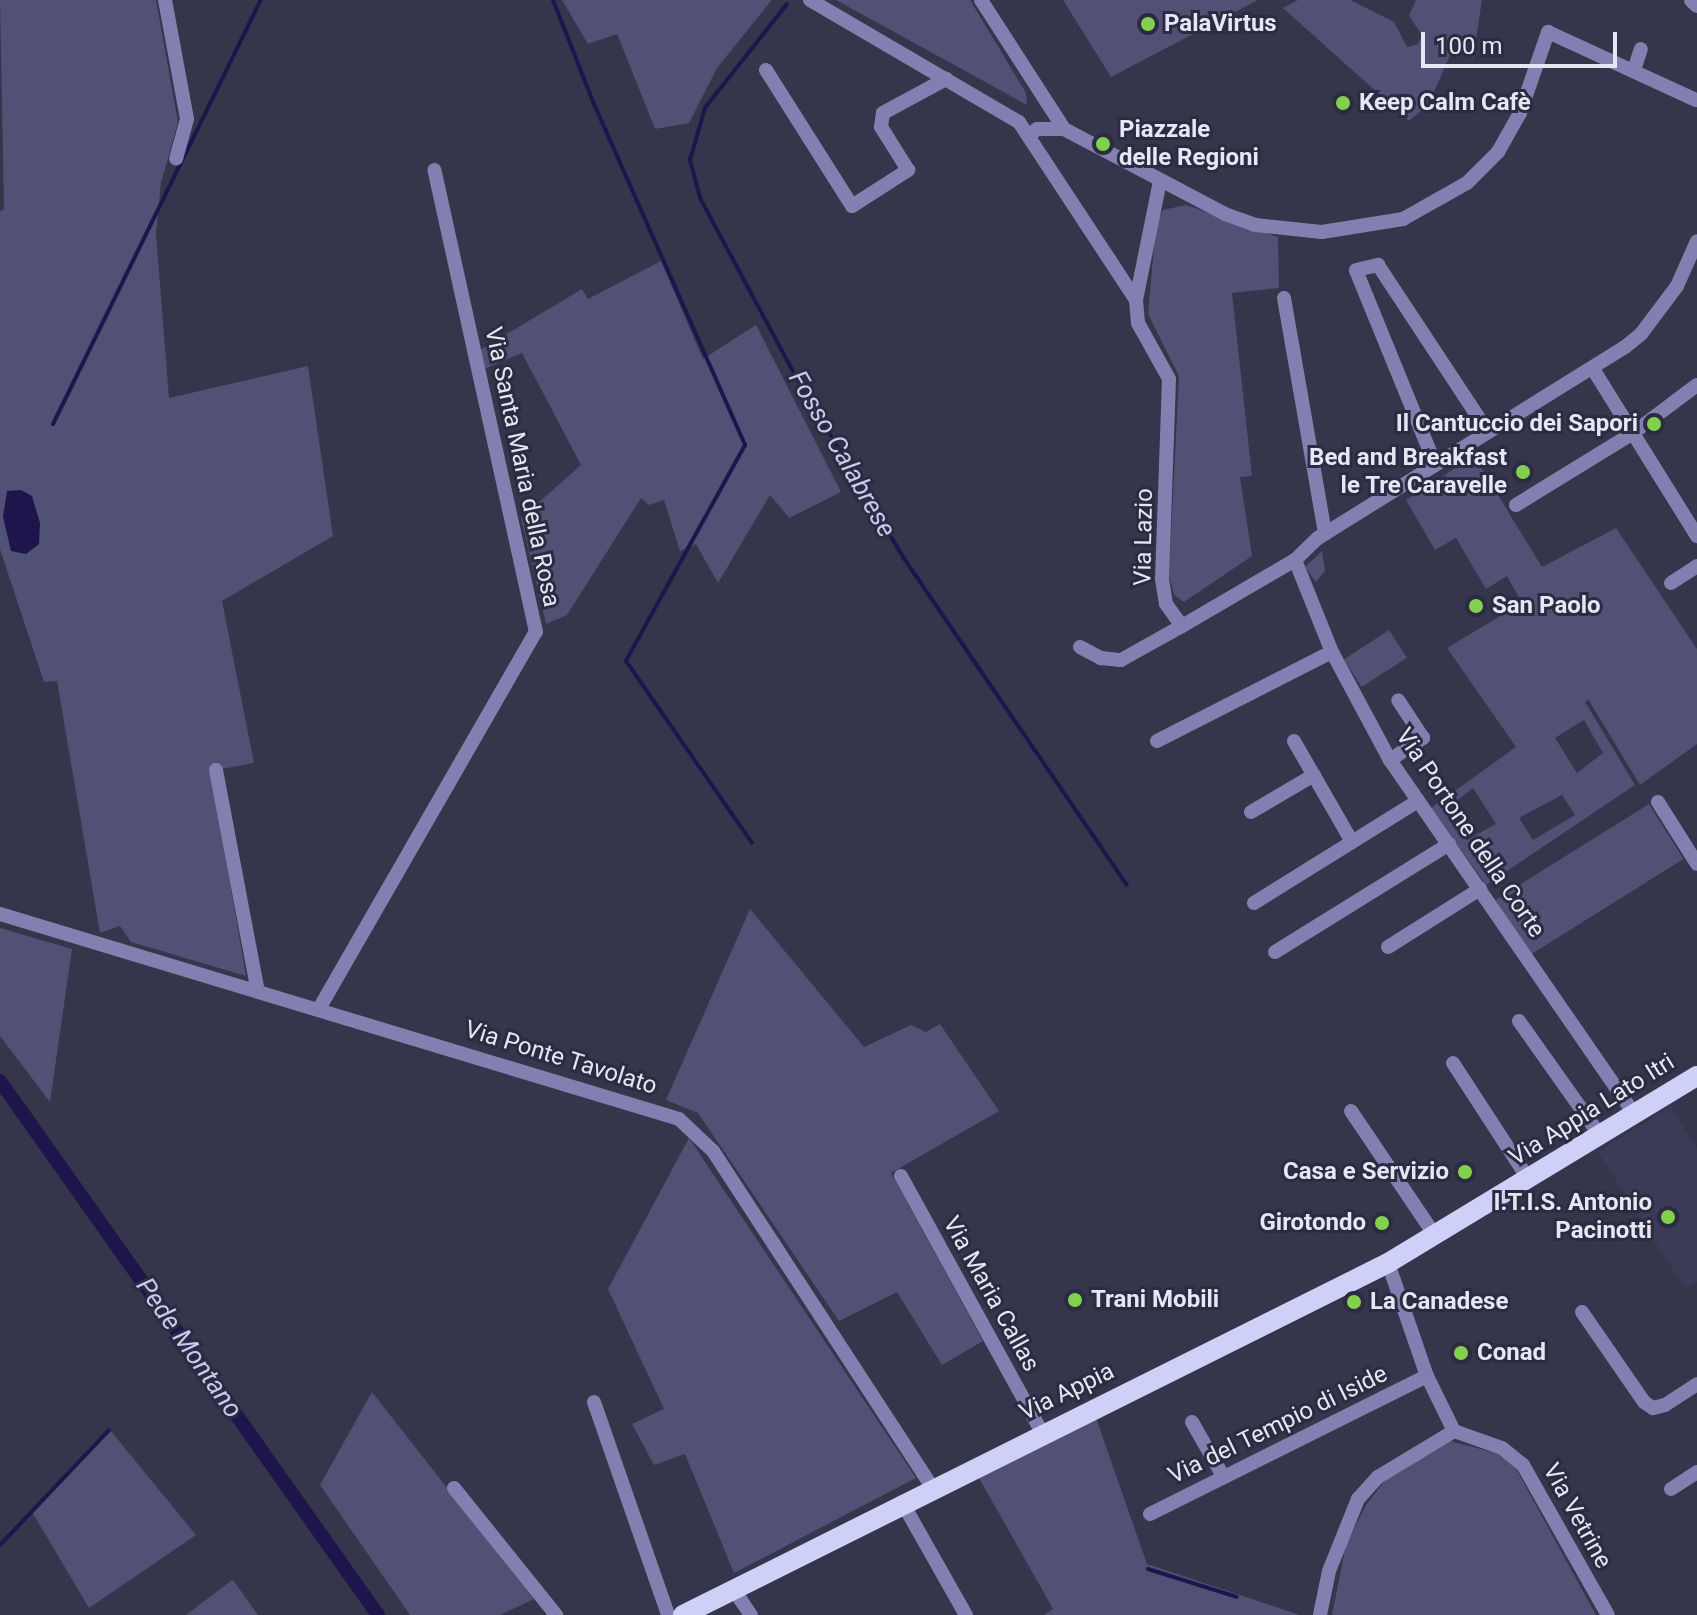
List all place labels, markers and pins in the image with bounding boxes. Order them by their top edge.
place label: PalaVirtus [1164,10,1277,38]
marker: PalaVirtus [1139,15,1157,33]
place label: Keep Calm Cafè [1359,89,1531,117]
marker: Keep Calm Cafè [1334,94,1352,112]
place label: Piazzale delle Regioni [1119,116,1259,172]
marker: Piazzale delle Regioni [1094,135,1112,153]
place label: Il Cantuccio dei Sapori [1396,410,1638,438]
marker: Il Cantuccio dei Sapori [1645,415,1663,433]
place label: Bed and Breakfast le Tre Caravelle [1309,444,1507,500]
marker: Bed and Breakfast le Tre Caravelle [1514,463,1532,481]
place label: San Paolo [1492,592,1601,620]
marker: San Paolo [1467,597,1485,615]
place label: Casa e Servizio [1283,1158,1449,1186]
marker: Casa e Servizio [1456,1163,1474,1181]
place label: I.T.I.S. Antonio Pacinotti [1493,1189,1652,1245]
marker: I.T.I.S. Antonio Pacinotti [1659,1208,1677,1226]
place label: Girotondo [1259,1209,1366,1237]
marker: Girotondo [1373,1214,1391,1232]
place label: Trani Mobili [1091,1286,1219,1314]
place label: La Canadese [1370,1288,1508,1316]
marker: Trani Mobili [1066,1291,1084,1309]
marker: La Canadese [1345,1293,1363,1311]
place label: Conad [1477,1339,1546,1367]
marker: Conad [1452,1344,1470,1362]

